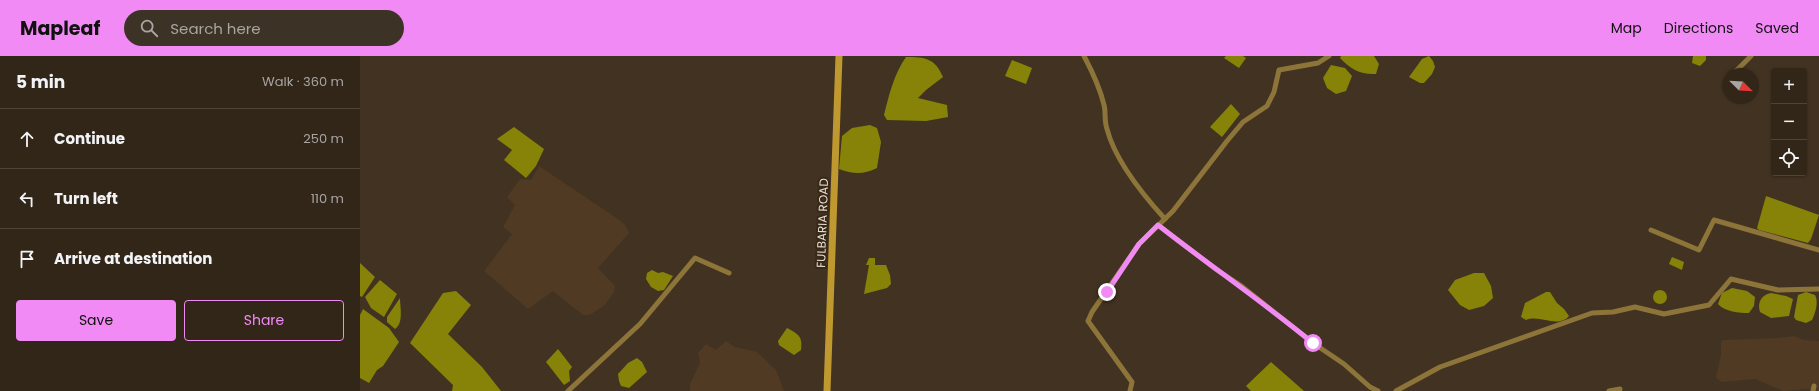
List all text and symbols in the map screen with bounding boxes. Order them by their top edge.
search box [124,10,404,46]
text: Mapleaf [20,15,100,42]
icon: search [138,17,160,39]
text: Search here [170,18,261,39]
text: Map [1611,18,1642,38]
text: Directions [1664,18,1733,38]
text: Saved [1755,18,1799,38]
north arrow [1723,68,1759,104]
map controls [1771,68,1807,176]
button: + [1771,68,1807,104]
text: 5 min [16,70,65,94]
text: Walk · 360 m [262,72,344,91]
button: − [1771,104,1807,140]
icon: ahead [16,128,38,150]
text: Continue [54,128,125,149]
text: 250 m [303,129,344,148]
button: locate [1771,140,1807,176]
street label: FULBARIA ROAD [812,178,832,268]
icon: left [16,188,38,210]
text: Turn left [54,188,118,209]
text: 110 m [311,189,344,208]
icon: arrive [16,248,38,270]
text: Arrive at destination [54,248,212,269]
route end [1098,283,1116,301]
button: Save [16,300,176,341]
button: Share [184,300,344,341]
route start [1304,334,1322,352]

